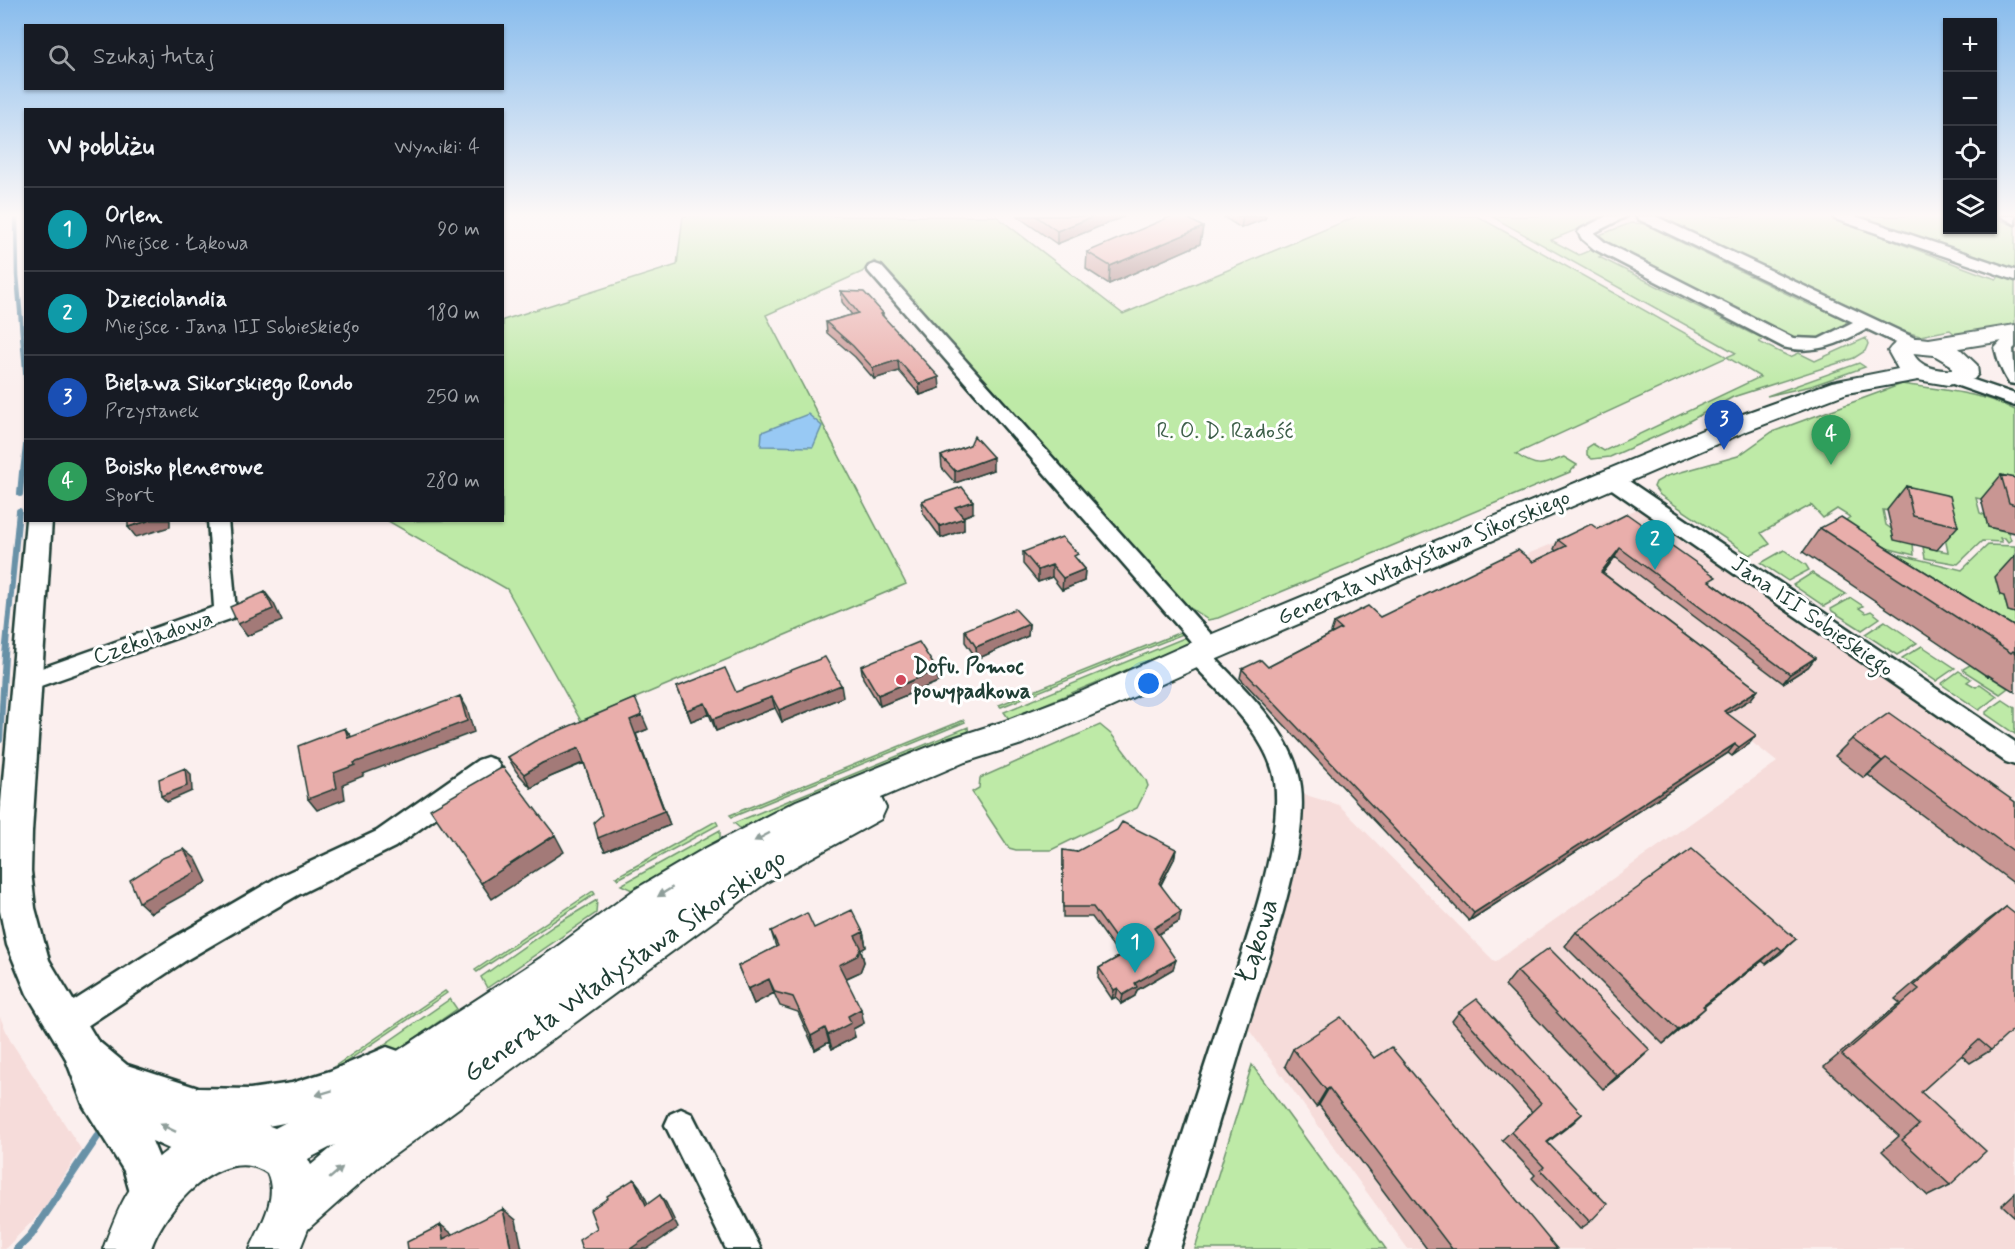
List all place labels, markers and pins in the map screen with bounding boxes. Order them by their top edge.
pin: 3 [1704,400,1744,450]
pin: 4 [1812,416,1850,465]
pin: 2 [1636,520,1674,570]
place label: Dofu. Pomoc powypadkowa [913,653,1031,706]
marker: Dofu. Pomoc powypadkowa [894,673,908,687]
pin: 1 [1116,924,1154,973]

